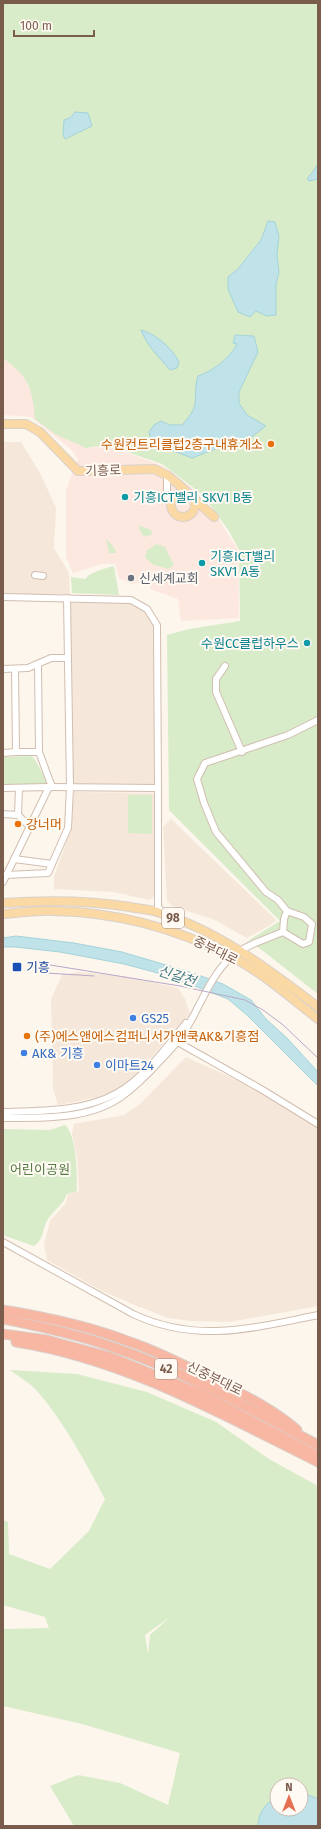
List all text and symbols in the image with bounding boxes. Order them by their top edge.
scale bar [14,12,94,38]
text: 100 m [20,19,52,33]
place label: 수원컨트리클럽2층구내휴게소 [101,437,263,452]
marker: 수원컨트리클럽2층구내휴게소 [266,439,276,449]
street label: 기흥로 [85,462,121,479]
place label: 기흥ICT밸리 SKV1 B동 [133,490,253,505]
marker: 기흥ICT밸리 SKV1 B동 [120,492,130,502]
place label: 기흥ICT밸리 SKV1 A동 [210,549,276,579]
marker: 기흥ICT밸리 SKV1 A동 [197,558,207,568]
place label: 신세계교회 [139,571,199,586]
marker: 신세계교회 [126,573,136,583]
place label: 수원CC클럽하우스 [201,636,299,651]
marker: 수원CC클럽하우스 [302,638,312,648]
place label: 강너머 [26,817,62,832]
marker: 강너머 [13,819,23,829]
road number: 98 [162,908,184,928]
street label: 중부대로 [191,933,241,968]
place label: 기흥 [26,960,50,975]
marker: 기흥 [11,961,23,973]
water label: 신갈천 [156,962,199,991]
place label: GS25 [141,1011,169,1026]
marker: GS25 [128,1013,138,1023]
place label: (주)에스앤에스컴퍼니서가앤쿡AK&기흥점 [35,1029,259,1044]
marker: (주)에스앤에스컴퍼니서가앤쿡AK&기흥점 [22,1031,32,1041]
place label: AK& 기흥 [32,1046,84,1061]
marker: AK& 기흥 [19,1048,29,1058]
place label: 이마트24 [105,1058,154,1073]
marker: 이마트24 [92,1060,102,1070]
park label: 어린이공원 [10,1162,70,1177]
road number: 42 [155,1359,177,1379]
street label: 신중부대로 [185,1359,245,1398]
north arrow [269,1777,309,1817]
text: N [285,1781,293,1794]

